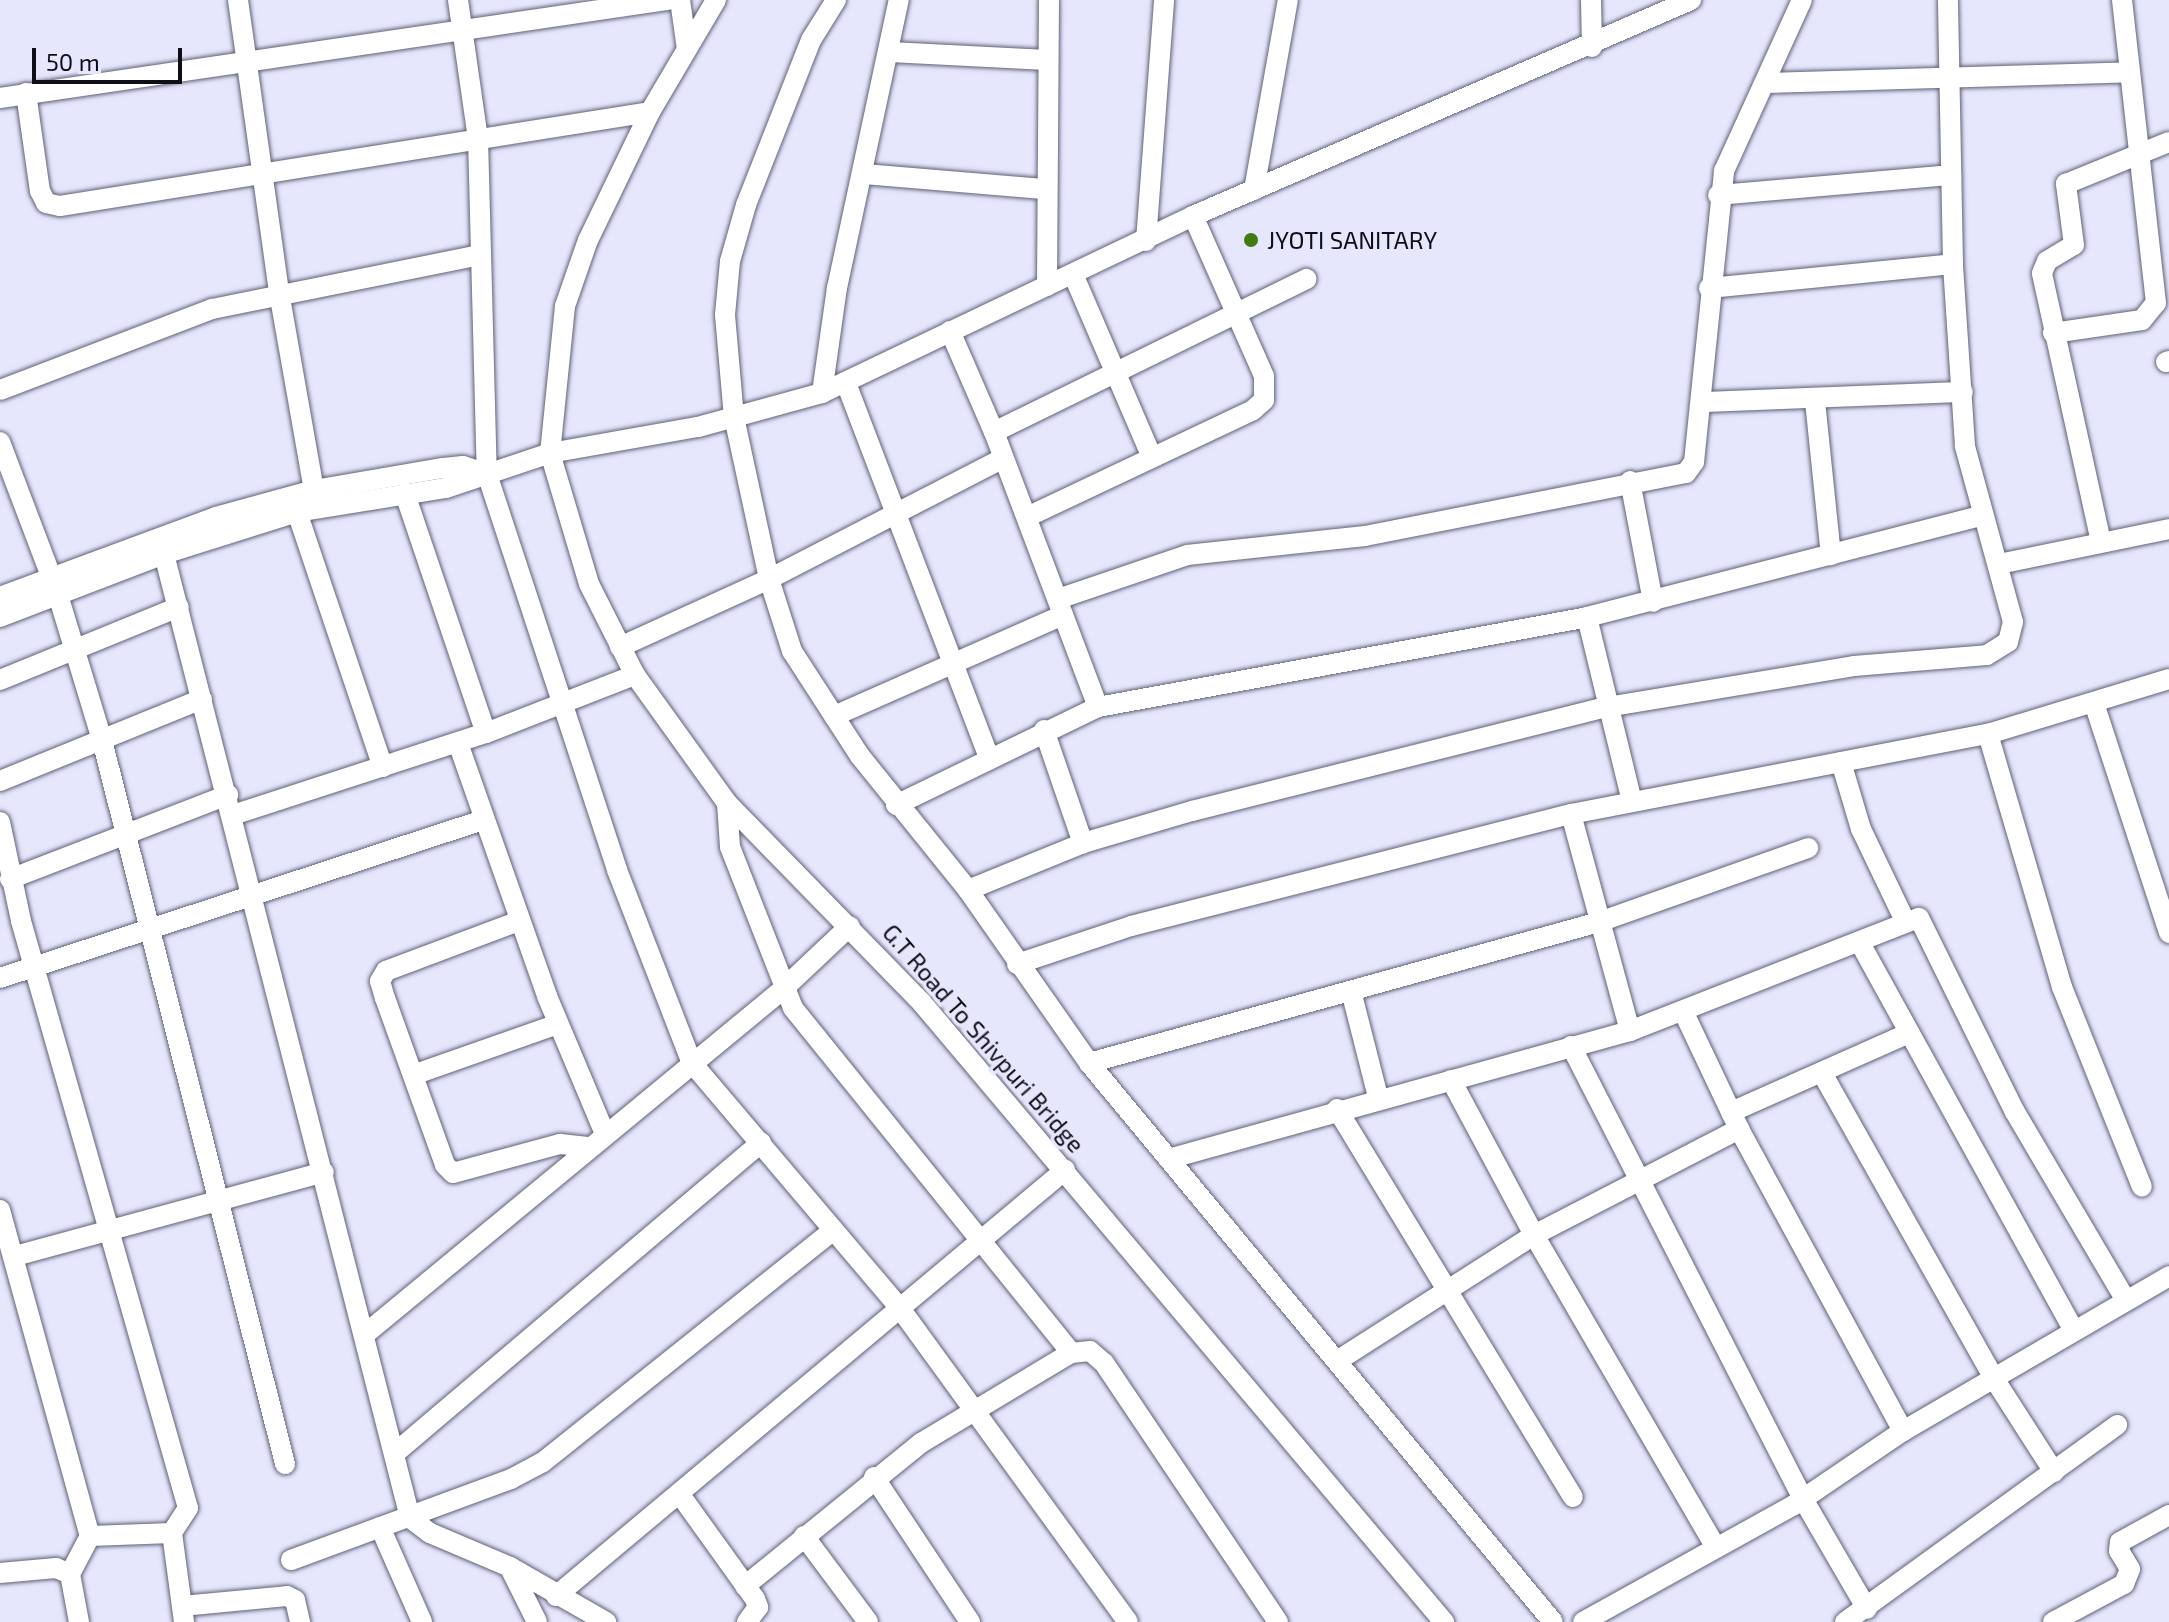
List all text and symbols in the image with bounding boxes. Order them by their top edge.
scale bar [36,32,186,82]
text: 50 m [46,47,100,76]
place label: JYOTI SANITARY [1267,226,1437,254]
marker: JYOTI SANITARY [1242,231,1260,249]
street label: G.T Road To Shivpuri Bridge [877,917,1091,1159]

